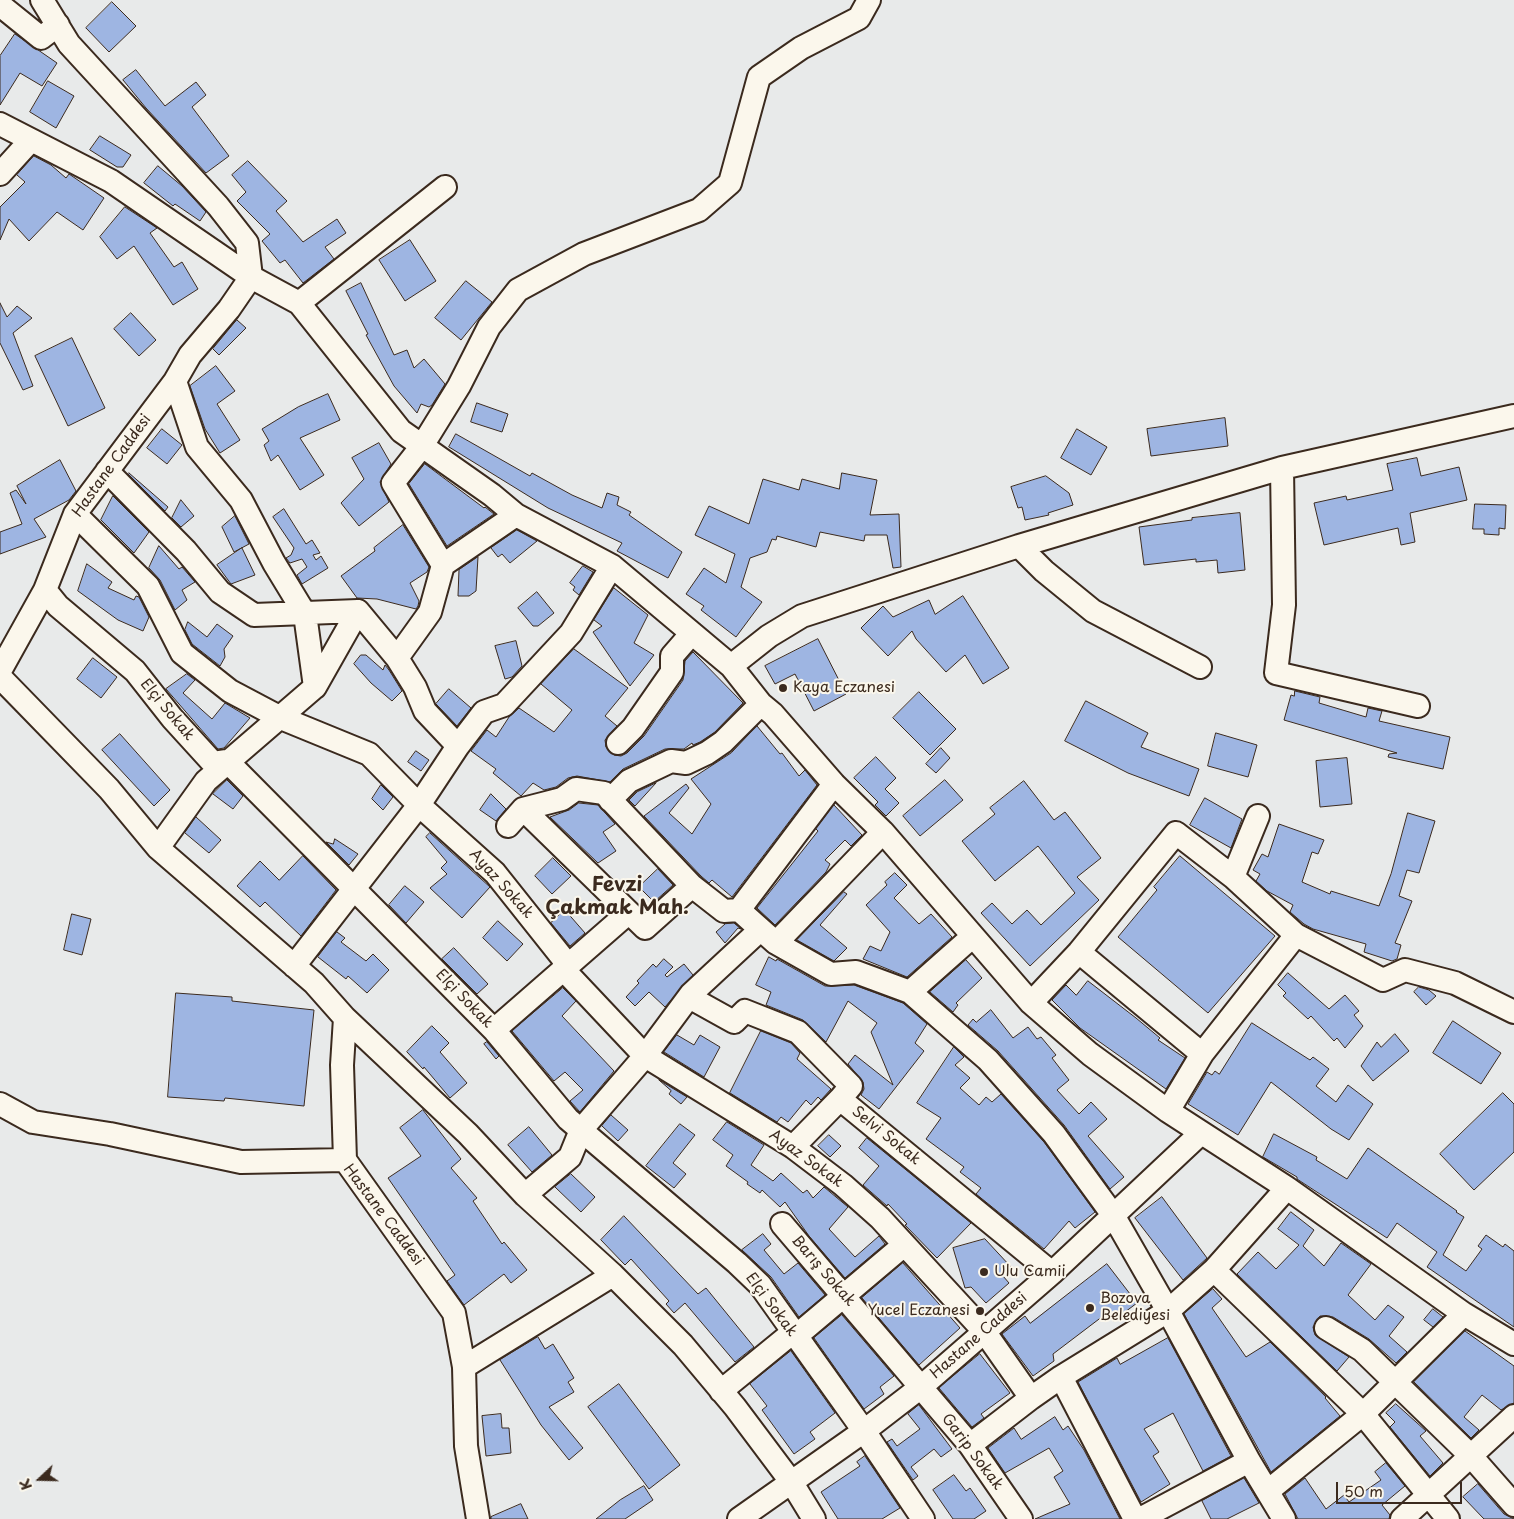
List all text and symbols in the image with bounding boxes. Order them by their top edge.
street label: Hastane Caddesi [69,411,155,521]
street label: Elçi Sokak [136,676,198,744]
place label: Kaya Eczanesi [793,679,895,697]
marker: Kaya Eczanesi [777,682,789,694]
street label: Ayaz Sokak [465,846,537,922]
district label: Fevzi Çakmak Mah. [545,873,689,920]
street label: Elçi Sokak [432,966,496,1032]
street label: Selvi Sokak [848,1103,924,1169]
street label: Ayaz Sokak [765,1126,847,1192]
street label: Hastane Caddesi [339,1161,427,1269]
street label: Barış Sokak [787,1232,859,1310]
place label: Ulu Camii [994,1263,1066,1281]
marker: Ulu Camii [978,1266,990,1278]
street label: Elçi Sokak [741,1270,801,1340]
street label: Hastane Caddesi [927,1289,1031,1383]
place label: Bozova Belediyesi [1100,1290,1170,1325]
place label: Yucel Eczanesi [868,1302,970,1320]
marker: Bozova Belediyesi [1084,1302,1096,1314]
marker: Yucel Eczanesi [974,1305,986,1317]
street label: Garip Sokak [937,1410,1007,1494]
north arrow [15,1454,65,1504]
scale bar [1339,1472,1465,1504]
text: K [14,1476,37,1493]
text: 50 m [1344,1479,1383,1502]

